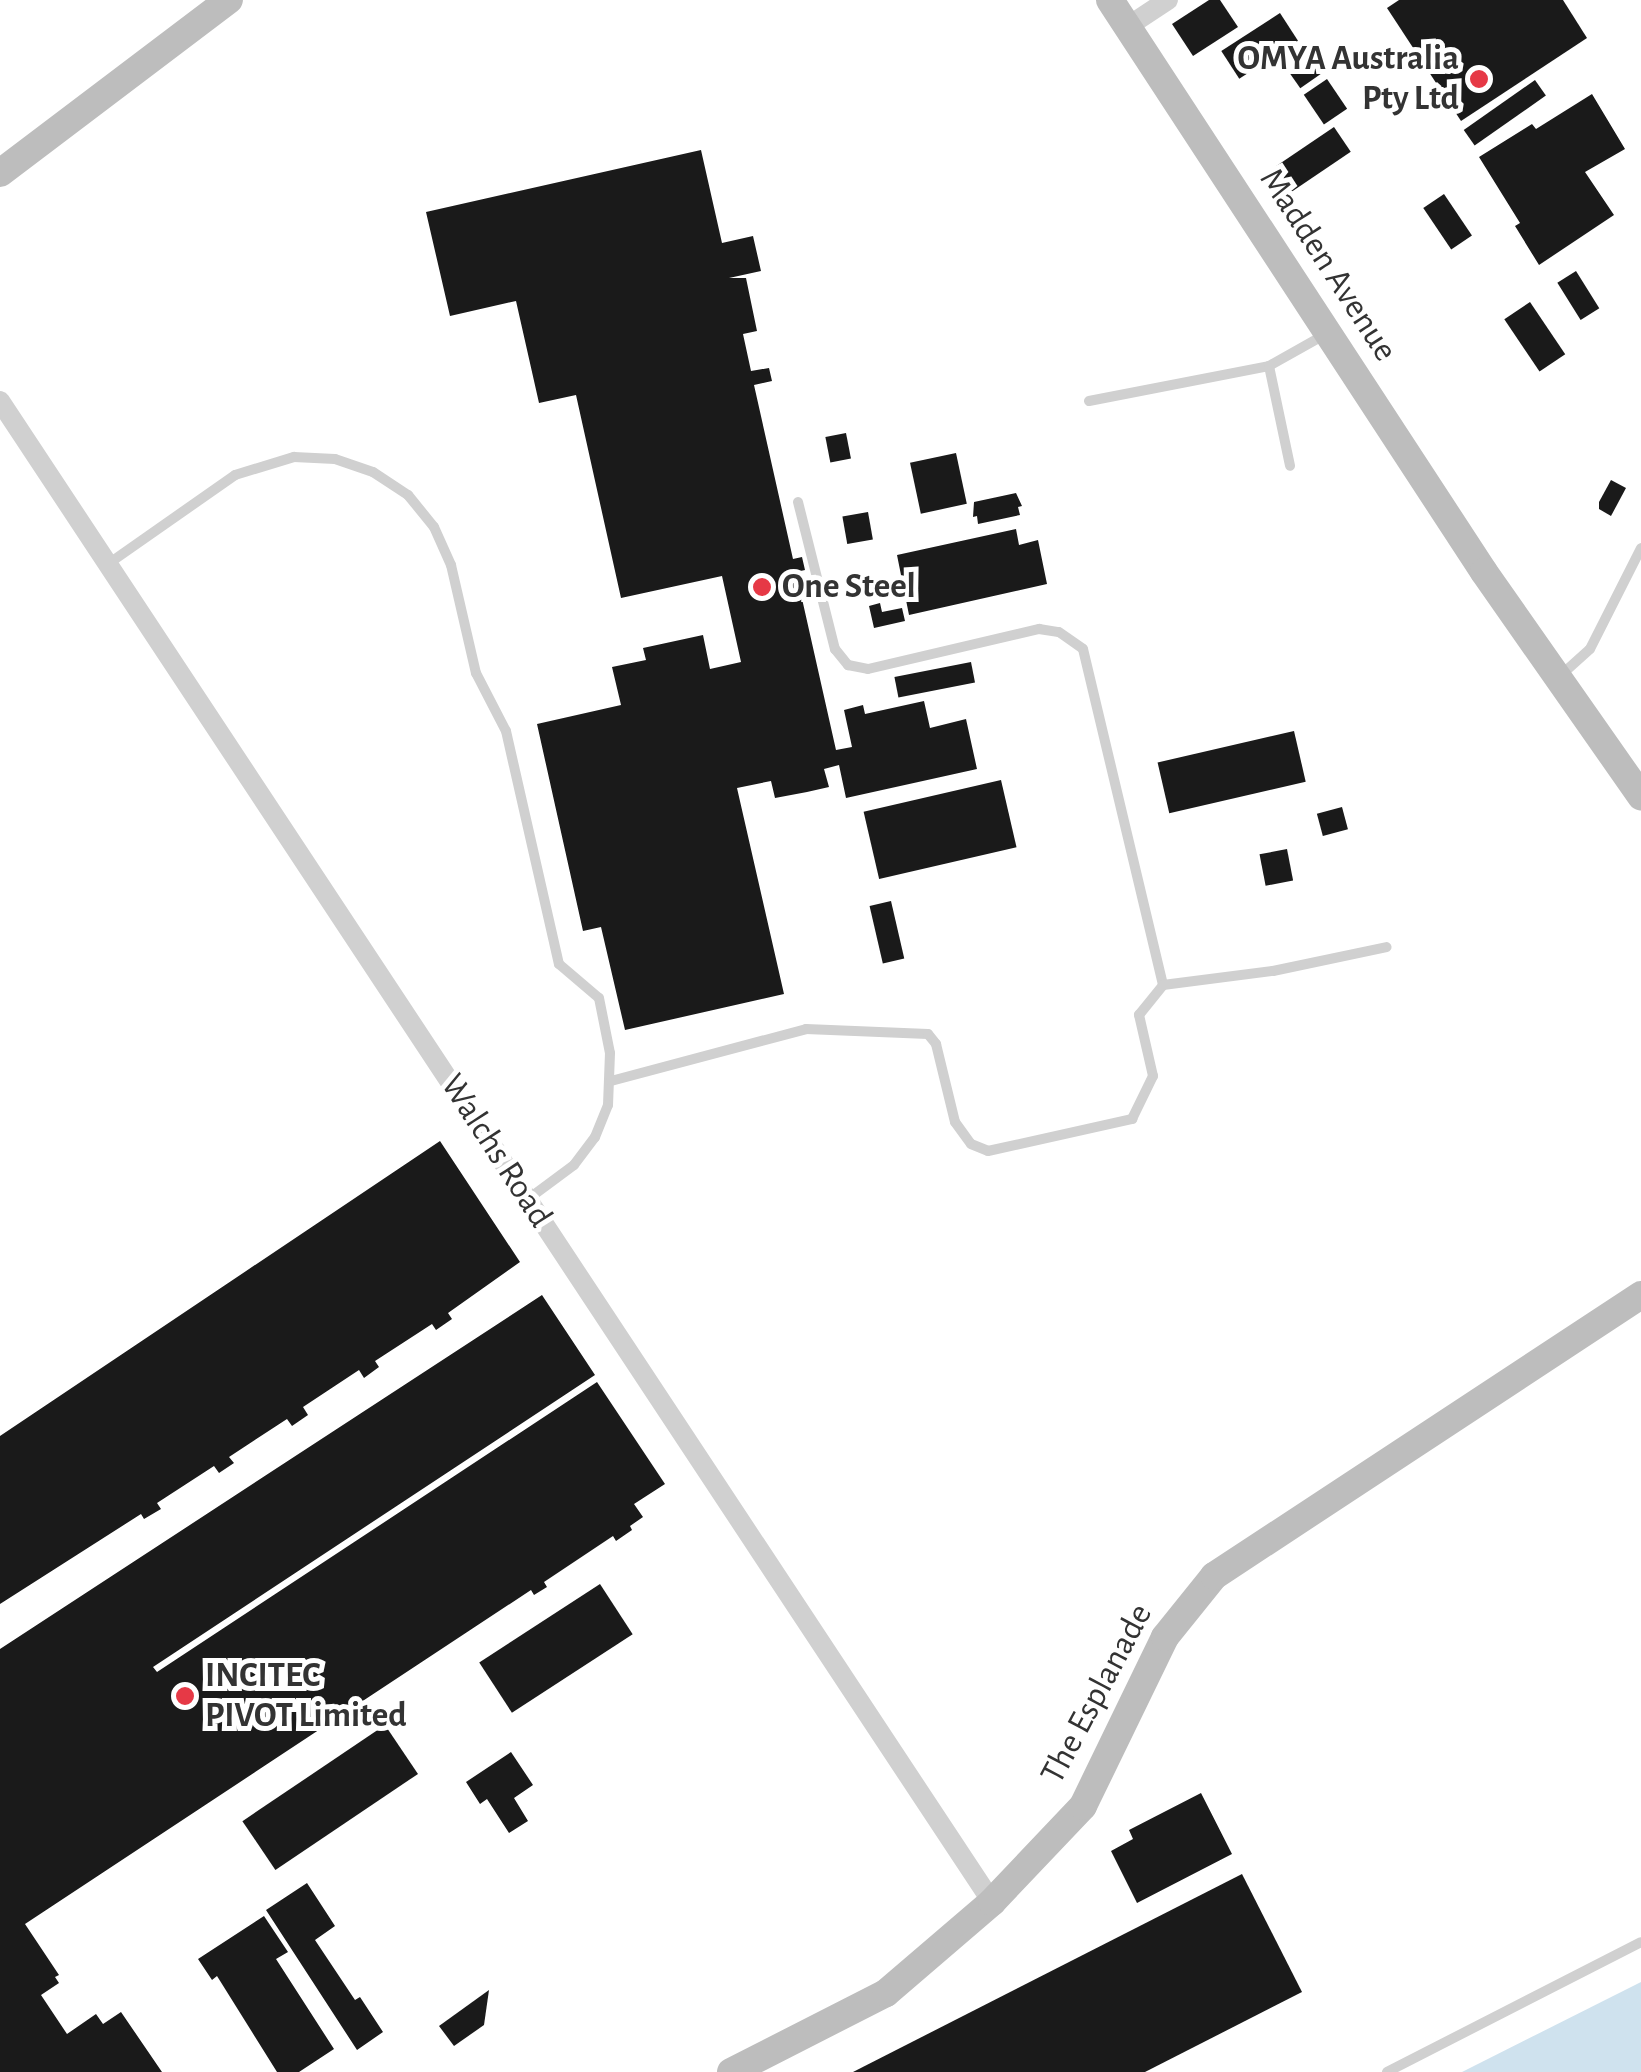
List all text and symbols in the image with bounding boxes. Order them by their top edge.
place label: OMYA Australia Pty Ltd [1237,38,1459,120]
marker: OMYA Australia Pty Ltd [1468,68,1490,90]
street label: Madden Avenue [1250,161,1406,369]
place label: One Steel [782,566,916,608]
marker: One Steel [751,576,773,598]
street label: Walchs Road [431,1067,561,1235]
street label: The Esplanade [1032,1597,1162,1791]
place label: INCITEC PIVOT Limited [205,1655,407,1737]
marker: INCITEC PIVOT Limited [174,1685,196,1707]

